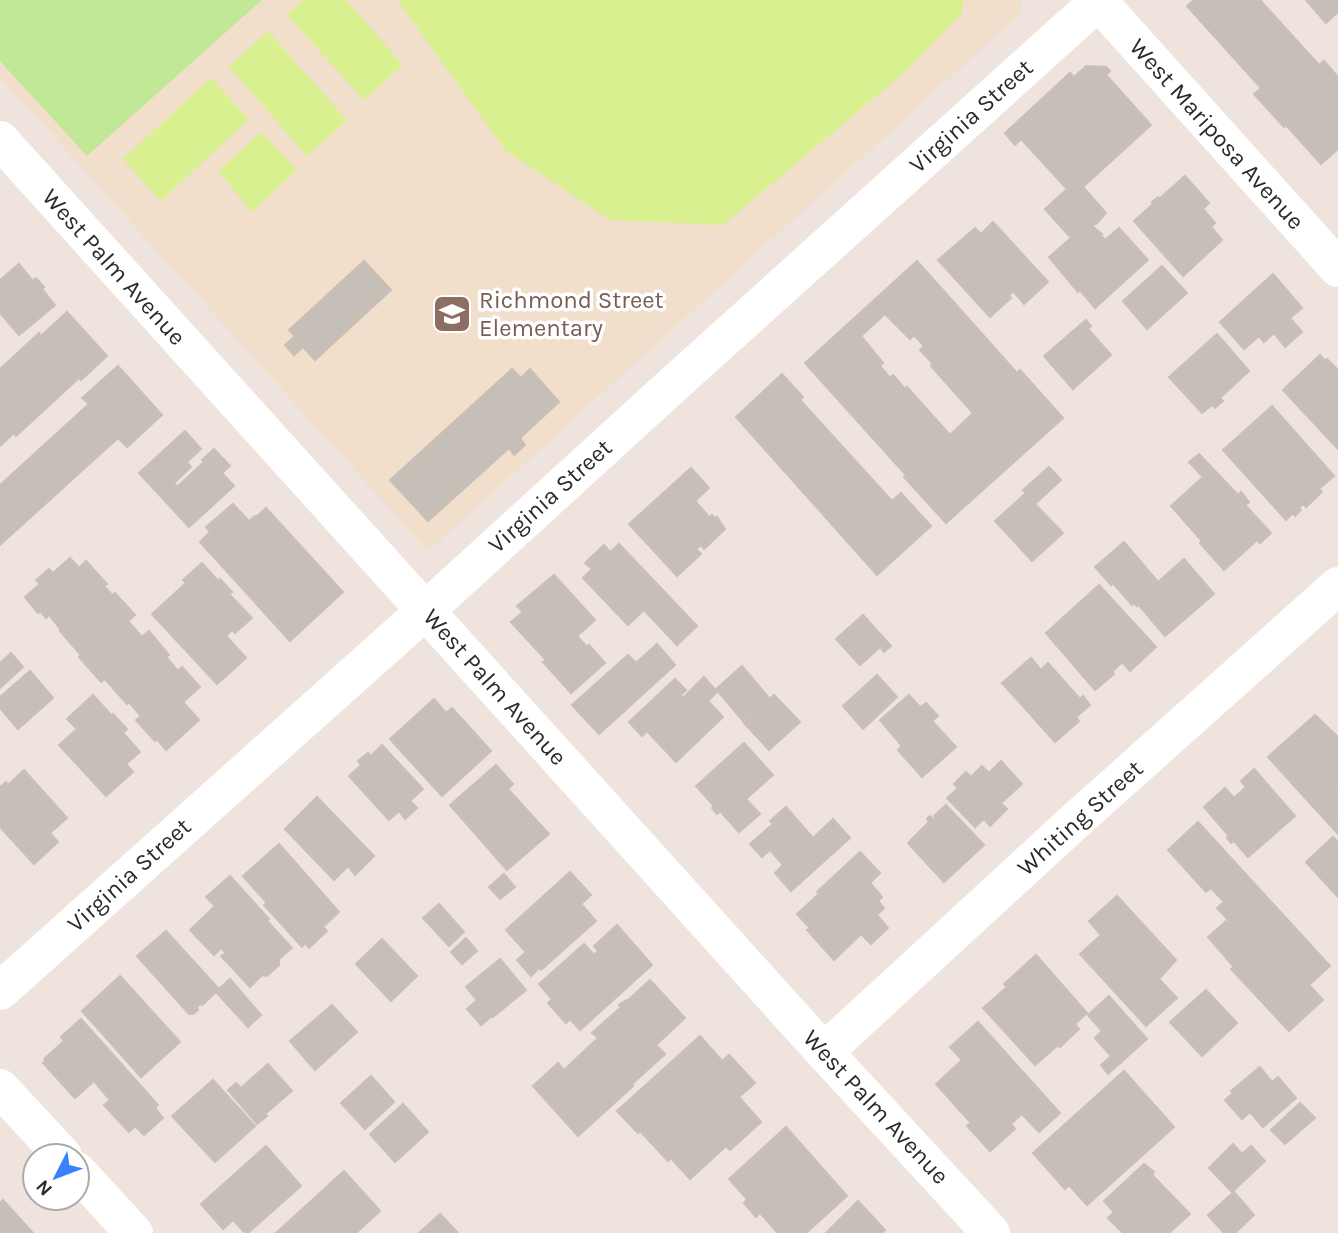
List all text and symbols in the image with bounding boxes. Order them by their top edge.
street label: West Mariposa Avenue [1124,33,1310,235]
street label: Virginia Street [904,53,1038,179]
street label: West Palm Avenue [36,183,192,351]
place label: Richmond Street Elementary [479,286,664,342]
school or university icon: Richmond Street Elementary [431,293,473,335]
street label: Virginia Street [483,433,617,559]
street label: West Palm Avenue [417,603,573,771]
street label: Whiting Street [1012,754,1148,882]
street label: Virginia Street [62,812,196,938]
street label: West Palm Avenue [797,1024,955,1190]
north arrow [21,1142,91,1212]
text: N [31,1175,57,1200]

